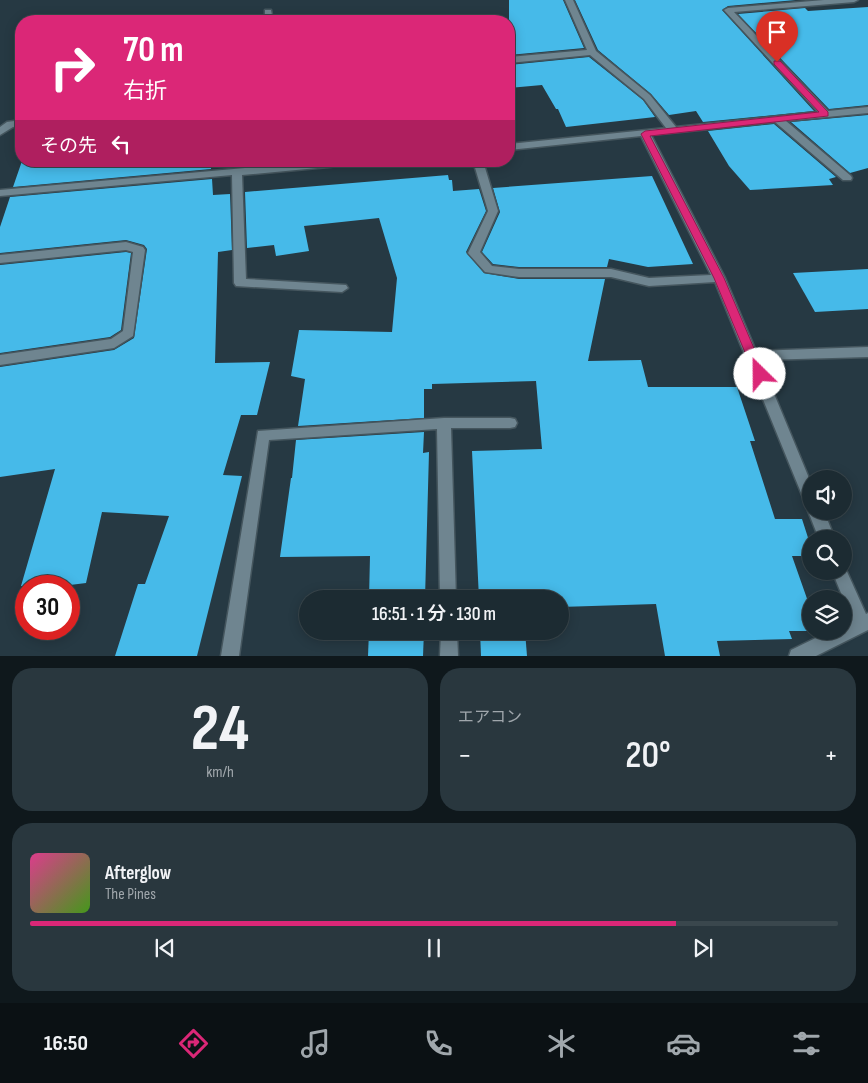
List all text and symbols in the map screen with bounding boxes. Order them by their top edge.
pin [756,11,798,62]
icon: arrive [763,18,791,46]
text: 70 m [123,29,183,72]
icon: right [40,35,105,100]
text: 右折 [123,78,167,105]
icon: left [107,130,135,158]
text: その先 [40,135,97,158]
position arrow [733,347,785,399]
map controls [802,470,852,640]
button: sound [802,470,852,520]
button: search [802,530,852,580]
speed limit sign: 30 [15,575,80,640]
button: layers [802,590,852,640]
text: 16:51 · 1 分 · 130 m [372,603,496,626]
text: 24 [191,691,249,769]
text: エアコン [458,708,522,727]
text: 20° [625,733,671,778]
text: − [458,739,472,772]
text: + [824,739,838,772]
text: km/h [206,763,234,782]
text: Afterglow [105,862,171,885]
text: The Pines [105,885,156,904]
icon: previous [151,934,179,962]
icon: pause [420,934,448,962]
icon: next [689,934,717,962]
icon: directions [176,1026,211,1061]
icon: music [298,1026,333,1061]
icon: phone [421,1026,456,1061]
icon: climate [544,1026,579,1061]
icon: car [666,1026,701,1061]
icon: filters [789,1026,824,1061]
text: 16:50 [44,1030,88,1057]

